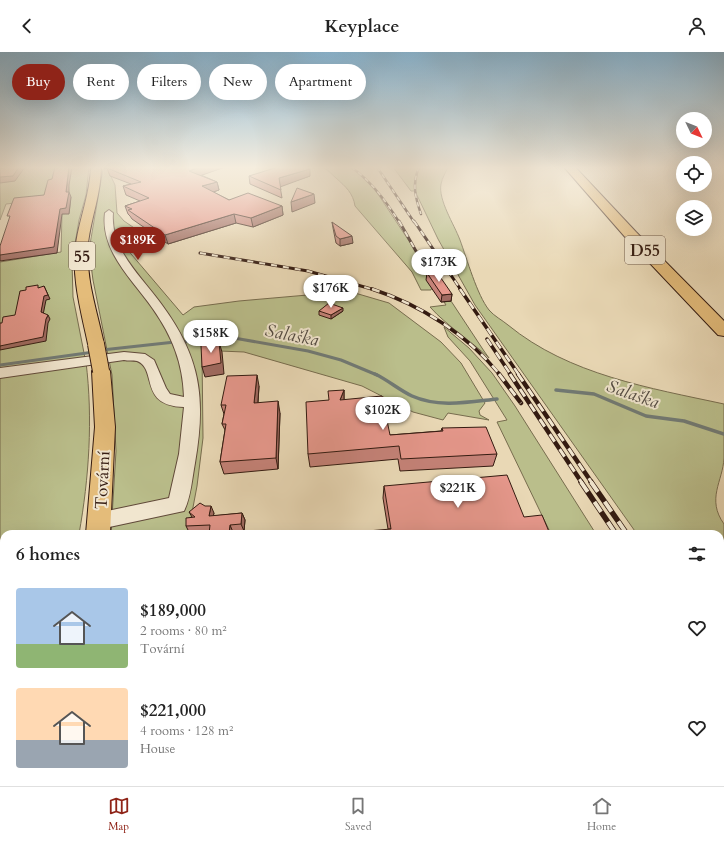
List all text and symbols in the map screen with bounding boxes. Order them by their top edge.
text: Keyplace [325,14,399,39]
icon: back [16,15,38,37]
icon: person [686,15,708,37]
chip: Buy [12,64,65,100]
chip: Rent [73,64,129,100]
chip: Filters [137,64,201,100]
chip: New [209,64,267,100]
chip: Apartment [275,64,366,100]
north arrow [676,112,712,148]
map controls [676,112,712,236]
button: locate [676,156,712,192]
button: layers [676,200,712,236]
pin: $189K [110,227,166,261]
text: $189K [119,231,157,249]
road number: D55 [625,236,665,264]
road number: 55 [69,242,95,270]
pin: $173K [411,249,467,283]
text: $173K [420,253,458,271]
pin: $176K [303,275,359,309]
text: $176K [312,279,350,297]
water label: Salaška [263,318,321,353]
pin: $158K [183,320,239,354]
text: $158K [192,324,230,342]
water label: Salaška [603,374,662,415]
pin: $102K [355,397,411,431]
text: $102K [364,401,402,419]
street label: Tovární [89,450,116,510]
pin: $221K [430,475,486,509]
text: $221K [439,479,477,497]
text: 6 homes [16,543,80,566]
icon: filters [686,543,708,565]
text: $189,000 [140,599,206,622]
icon: home [48,604,96,652]
icon: heart [686,617,708,639]
text: 2 rooms · 80 m² [140,622,227,640]
text: Tovární [140,640,185,658]
text: $221,000 [140,699,206,722]
icon: home [48,704,96,752]
icon: heart [686,717,708,739]
text: 4 rooms · 128 m² [140,722,233,740]
text: House [140,740,175,758]
tab: Map [108,795,130,834]
tab: Saved [345,795,372,834]
tab: Home [587,795,616,834]

